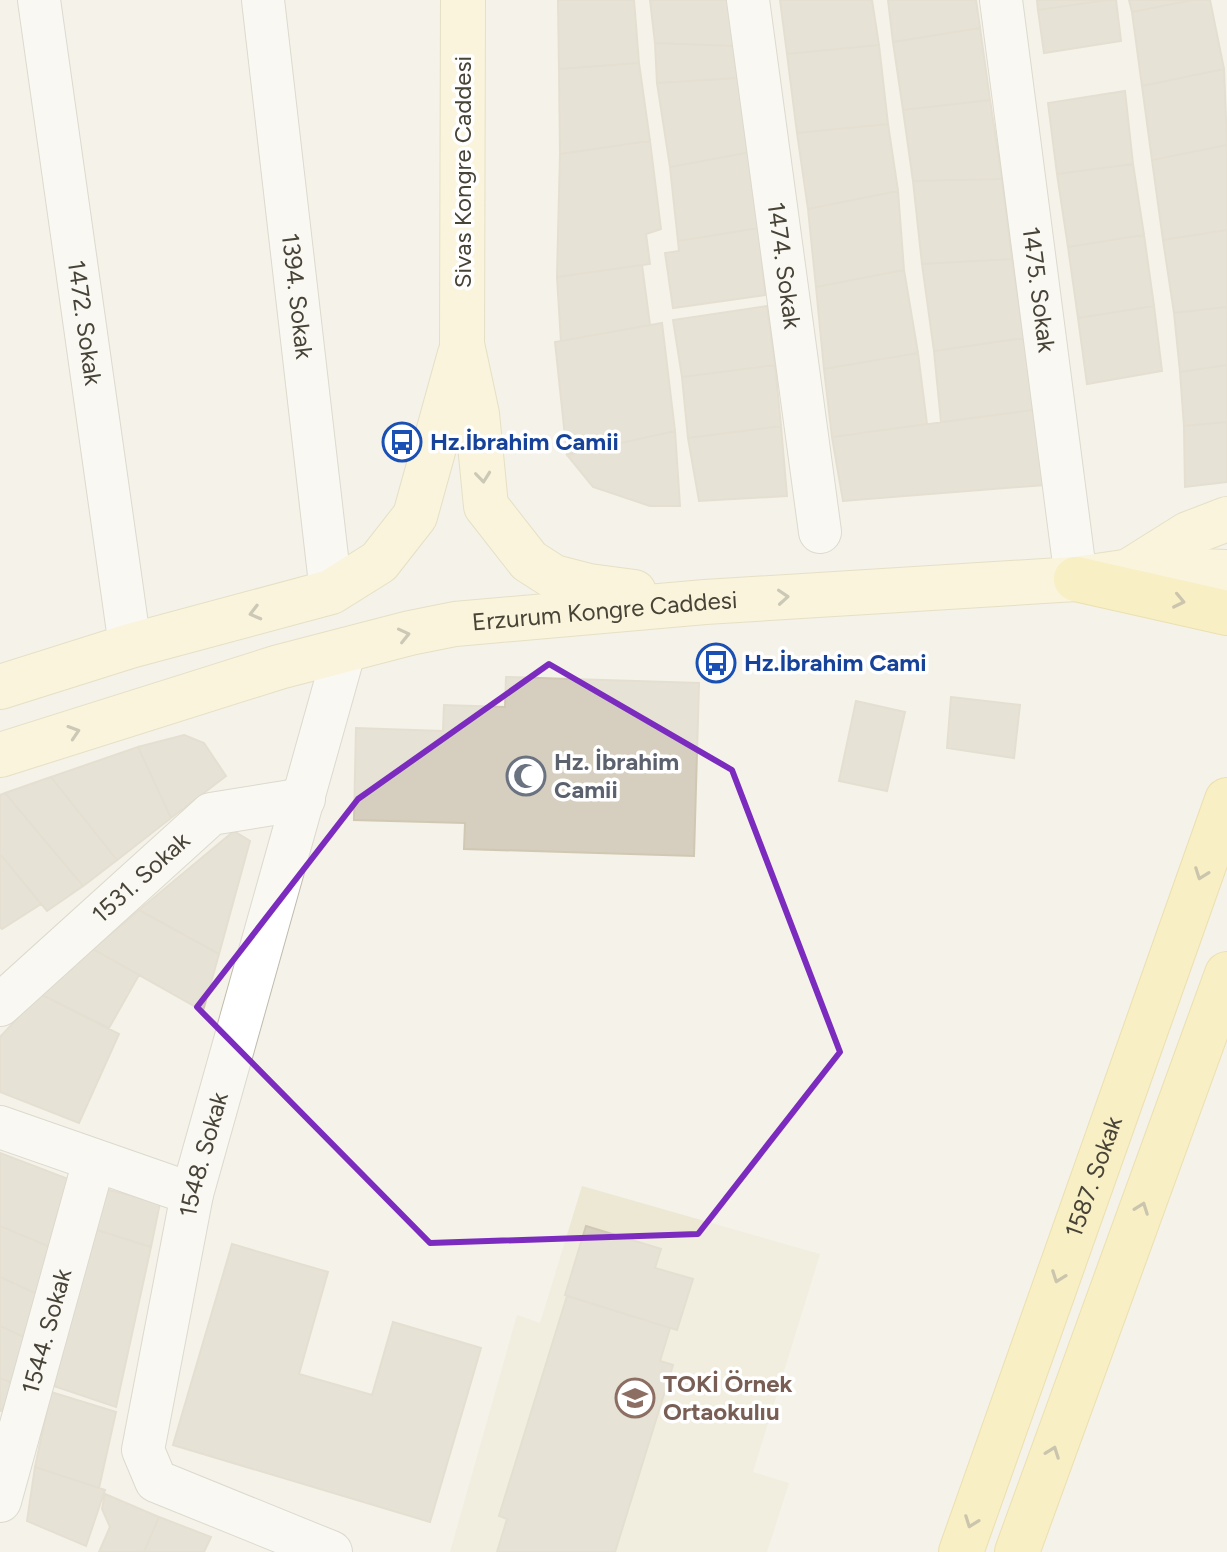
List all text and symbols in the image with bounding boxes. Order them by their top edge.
street label: Sivas Kongre Caddesi [448,56,477,288]
street label: 1474. Sokak [762,200,807,331]
street label: 1475. Sokak [1017,225,1062,354]
street label: 1394. Sokak [276,232,319,361]
street label: 1472. Sokak [62,258,108,388]
bus stop icon: Hz.İbrahim Camii [381,421,423,463]
place label: Hz.İbrahim Camii [430,427,619,456]
one-way arrow [474,471,491,484]
street label: Erzurum Kongre Caddesi [471,585,738,636]
one-way arrow [777,589,790,606]
one-way arrow [1172,592,1186,609]
one-way arrow [249,603,263,620]
one-way arrow [397,627,411,644]
bus stop icon: Hz.İbrahim Cami [695,642,737,684]
place label: Hz.İbrahim Cami [744,648,927,677]
one-way arrow [67,725,81,741]
place label: Hz. İbrahim Camii [554,747,679,804]
mosque icon: Hz. İbrahim Camii [505,755,547,797]
street label: 1531. Sokak [86,825,196,929]
one-way arrow [1194,866,1211,880]
street label: 1548. Sokak [173,1088,234,1219]
street label: 1587. Sokak [1059,1112,1128,1241]
one-way arrow [1132,1202,1149,1216]
street label: 1544. Sokak [15,1265,78,1397]
one-way arrow [1051,1270,1068,1284]
place label: TOKİ Örnek Ortaokulıu [663,1369,792,1426]
school or university icon: TOKİ Örnek Ortaokulıu [614,1377,656,1419]
one-way arrow [1044,1446,1060,1460]
one-way arrow [965,1515,981,1529]

